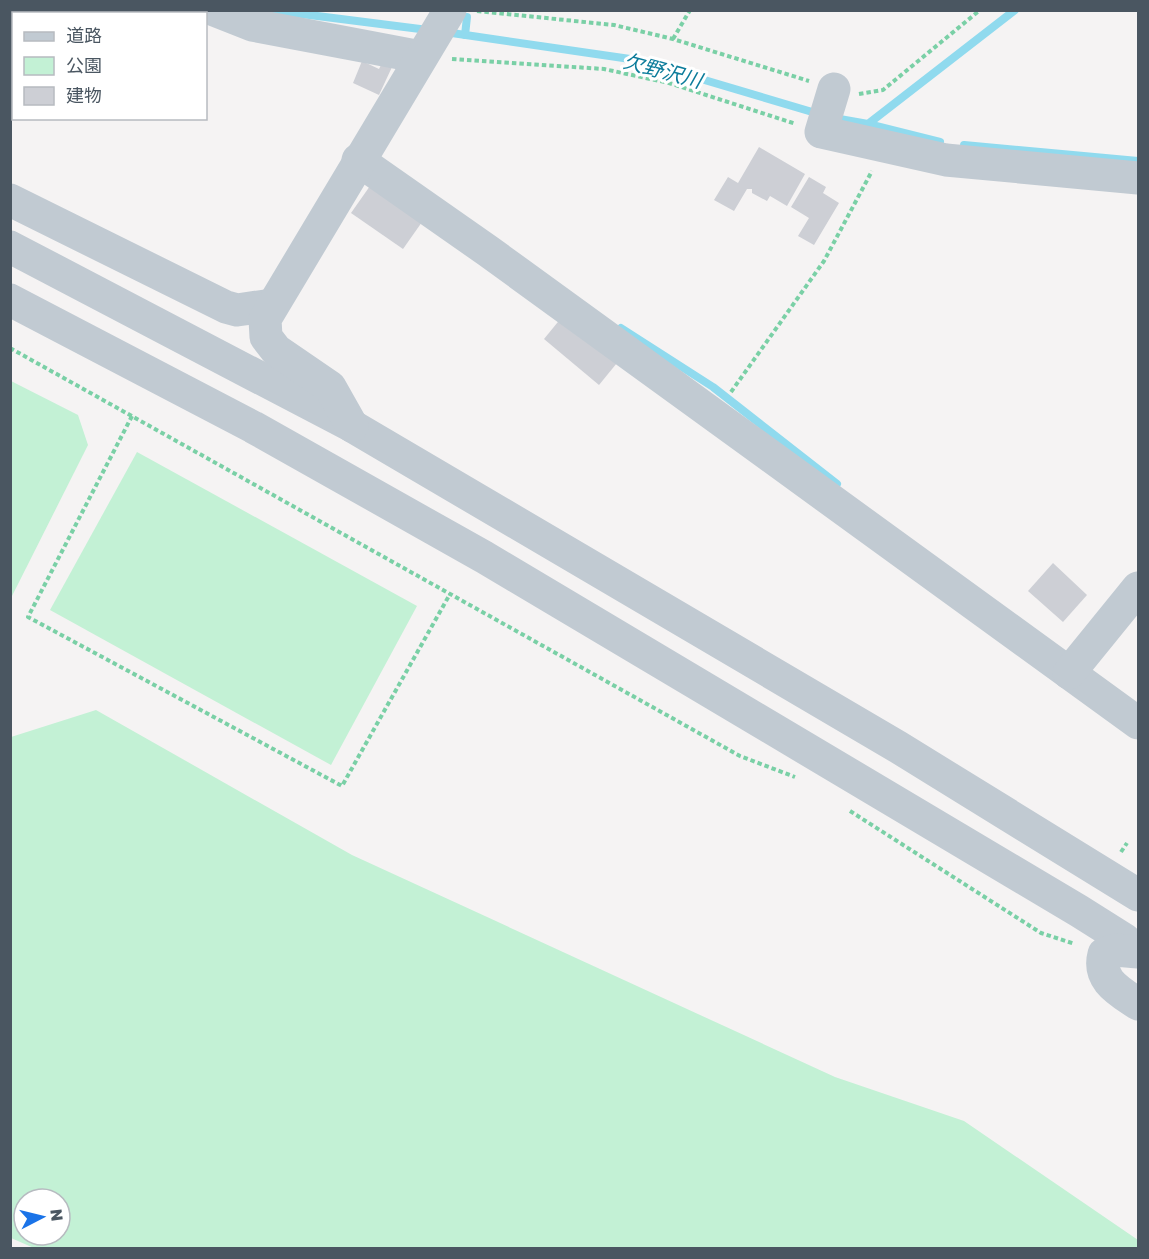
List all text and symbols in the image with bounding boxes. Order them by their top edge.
legend [12,12,207,120]
text: 道路 [66,24,102,46]
water label: 欠野沢川 [621,48,707,92]
text: 公園 [66,54,102,76]
text: 建物 [66,84,102,106]
north arrow [12,1187,72,1247]
text: N [46,1208,68,1222]

